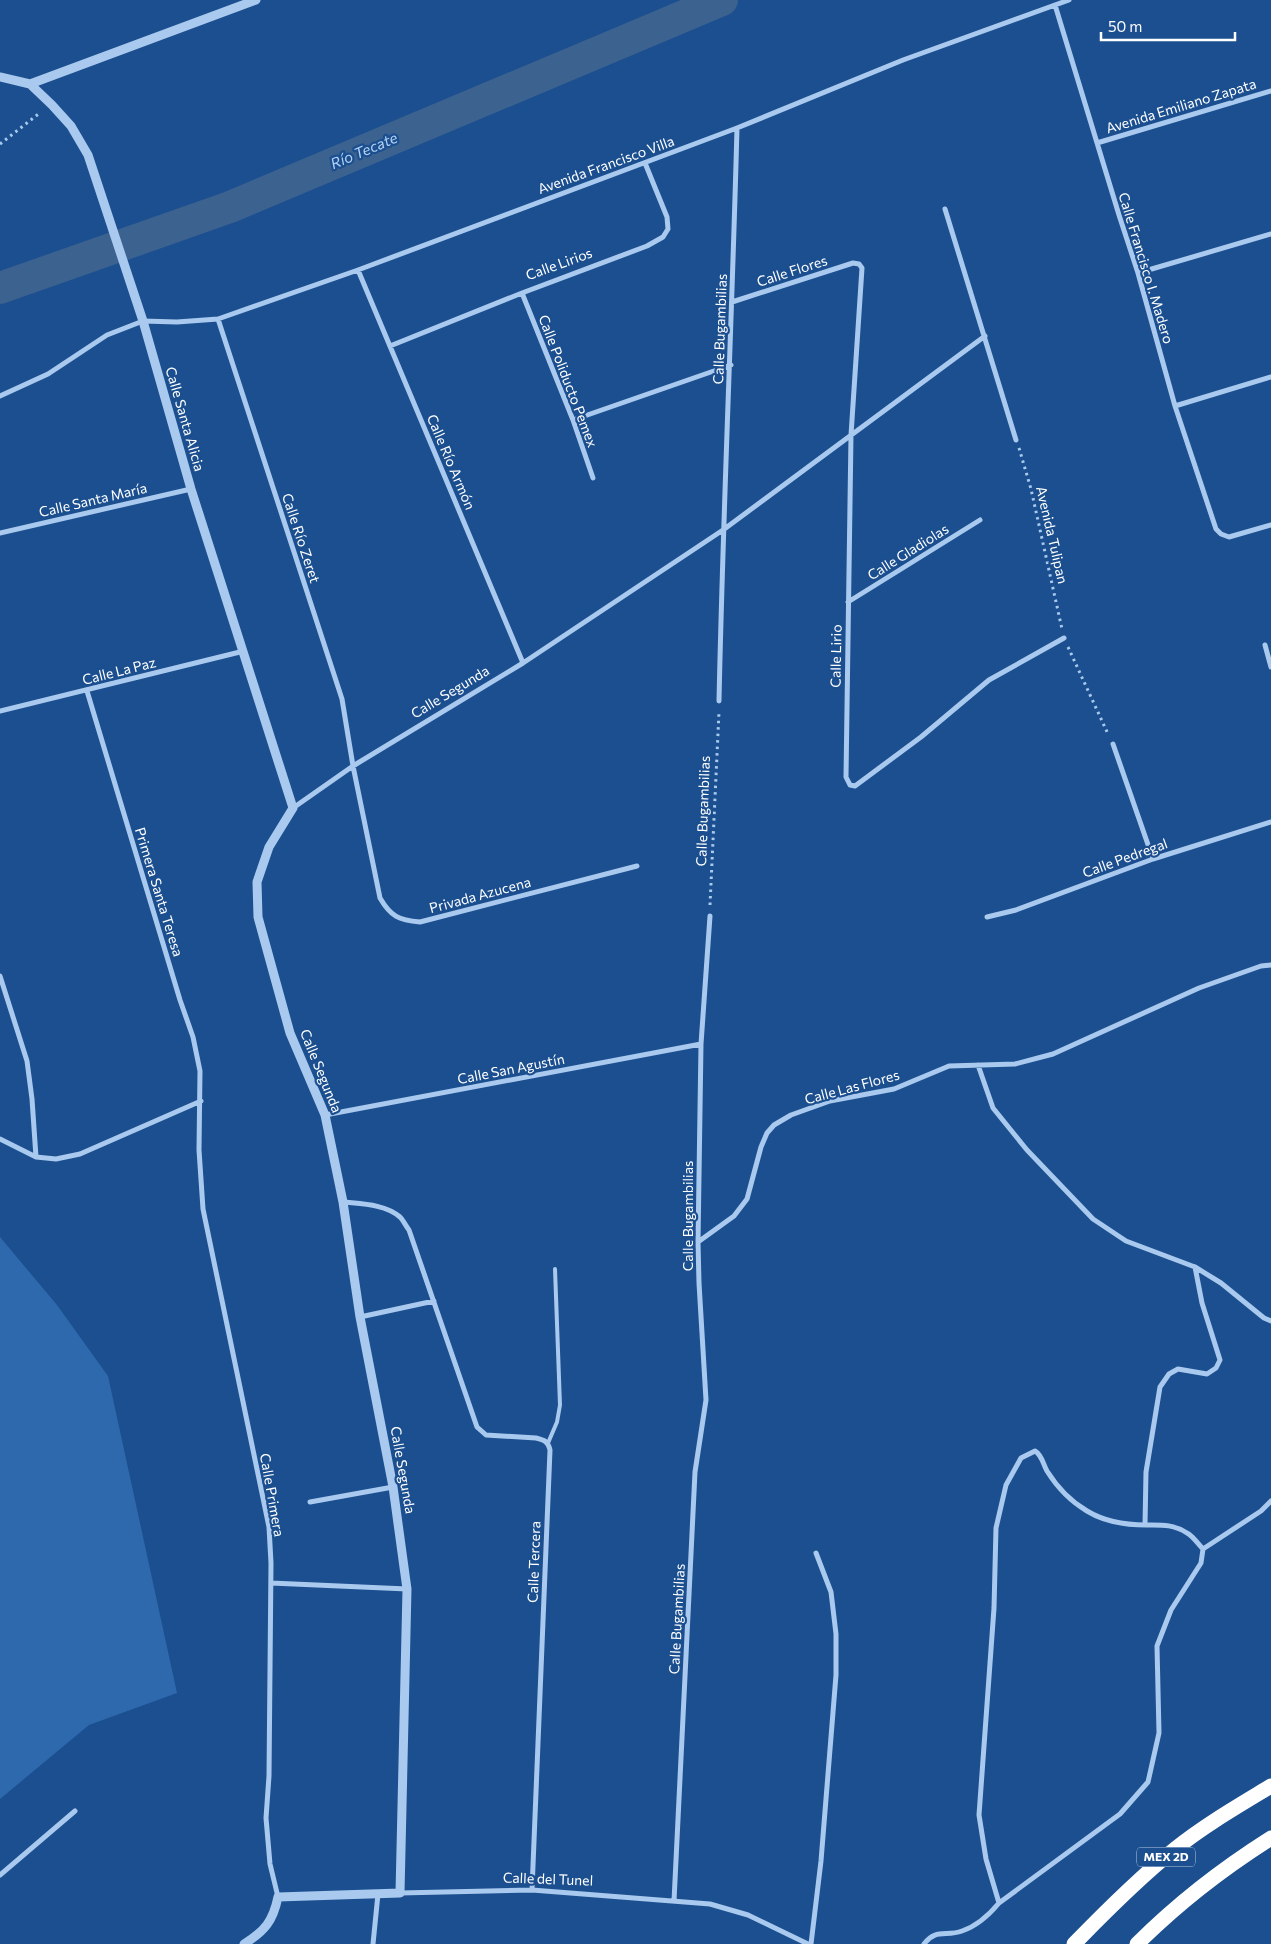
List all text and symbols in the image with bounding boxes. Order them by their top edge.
scale bar [1101,10,1235,42]
text: 50 m [1108,17,1142,35]
street label: Avenida Emiliano Zapata [1104,75,1258,136]
water label: Río Tecate [327,128,400,172]
street label: Avenida Francisco Villa [535,132,677,197]
street label: Calle Francisco I. Madero [1115,190,1178,346]
street label: Calle Lirios [523,244,594,283]
street label: Calle Flores [754,251,829,290]
street label: Calle Bugambilias [709,273,730,385]
street label: Calle Poliducto Pemex [535,312,602,450]
street label: Calle Santa Alicia [162,365,209,473]
street label: Calle Río Armón [424,412,479,512]
street label: Calle Santa María [37,479,149,520]
street label: Avenida Tulipan [1033,484,1072,585]
street label: Calle Río Zeret [279,491,324,585]
street label: Calle Gladiolas [864,520,951,583]
street label: Calle Lirio [826,624,845,688]
street label: Calle La Paz [80,653,157,688]
street label: Calle Segunda [407,661,492,722]
street label: Calle Bugambilias [692,755,713,867]
street label: Primera Santa Teresa [132,825,187,958]
street label: Calle Pedregal [1080,834,1170,881]
street label: Privada Azucena [427,873,533,916]
street label: Calle Segunda [297,1027,346,1115]
street label: Calle San Agustín [456,1050,566,1087]
street label: Calle Las Flores [803,1066,901,1107]
street label: Calle Bugambilias [679,1161,696,1271]
street label: Calle Segunda [387,1425,420,1515]
street label: Calle Primera [257,1452,288,1538]
street label: Calle Tercera [524,1521,543,1603]
street label: Calle Bugambilias [665,1563,688,1675]
road number: MEX 2D [1137,1848,1195,1866]
street label: Calle del Tunel [503,1868,593,1889]

